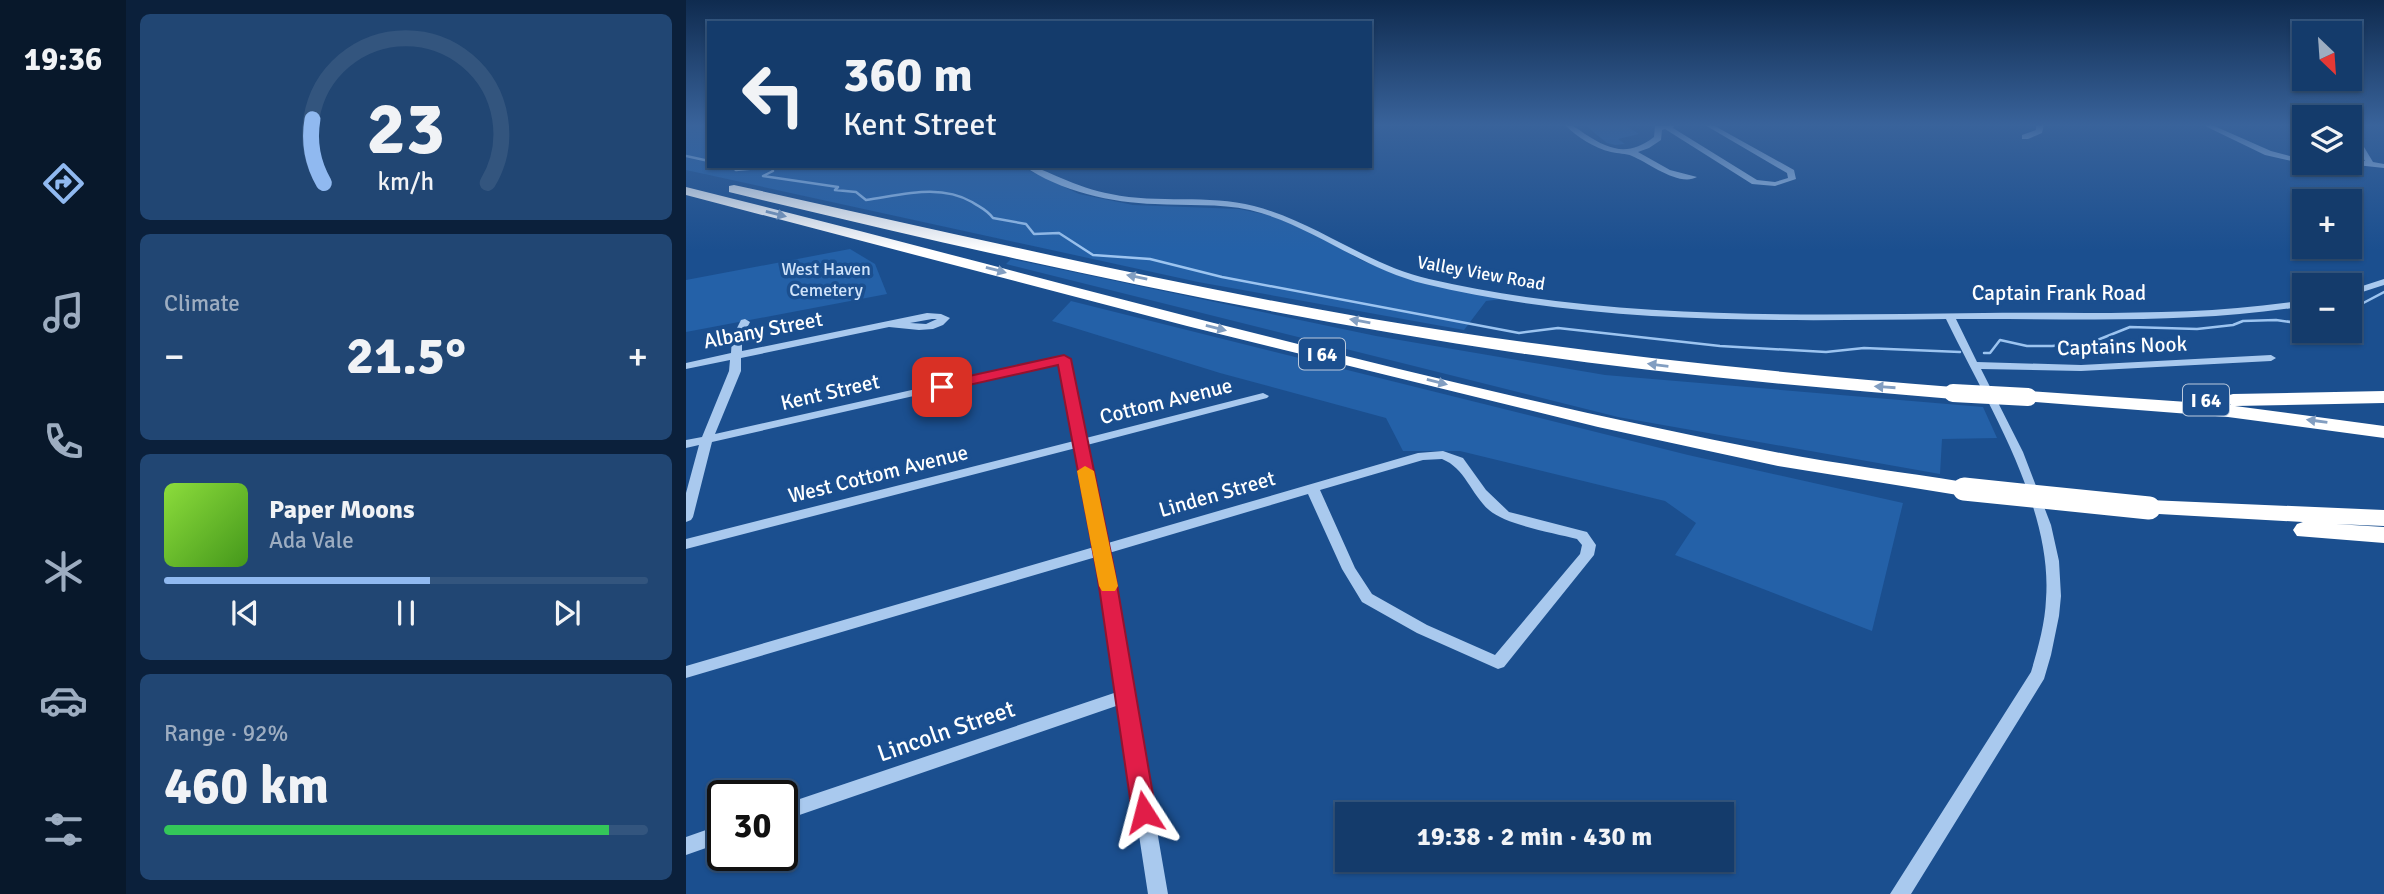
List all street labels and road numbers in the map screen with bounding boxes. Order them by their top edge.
street label: Valley View Road [1415,251,1547,295]
street label: Captain Frank Road [1972,280,2146,306]
street label: Albany Street [701,306,825,354]
street label: Captains Nook [2057,331,2188,361]
road number: I 64 [1299,338,1345,370]
street label: Kent Street [778,368,882,416]
street label: Cottom Avenue [1097,372,1235,430]
road number: I 64 [2183,384,2229,416]
street label: West Cottom Avenue [785,439,971,509]
street label: Linden Street [1156,465,1278,523]
street label: Lincoln Street [873,693,1019,769]

